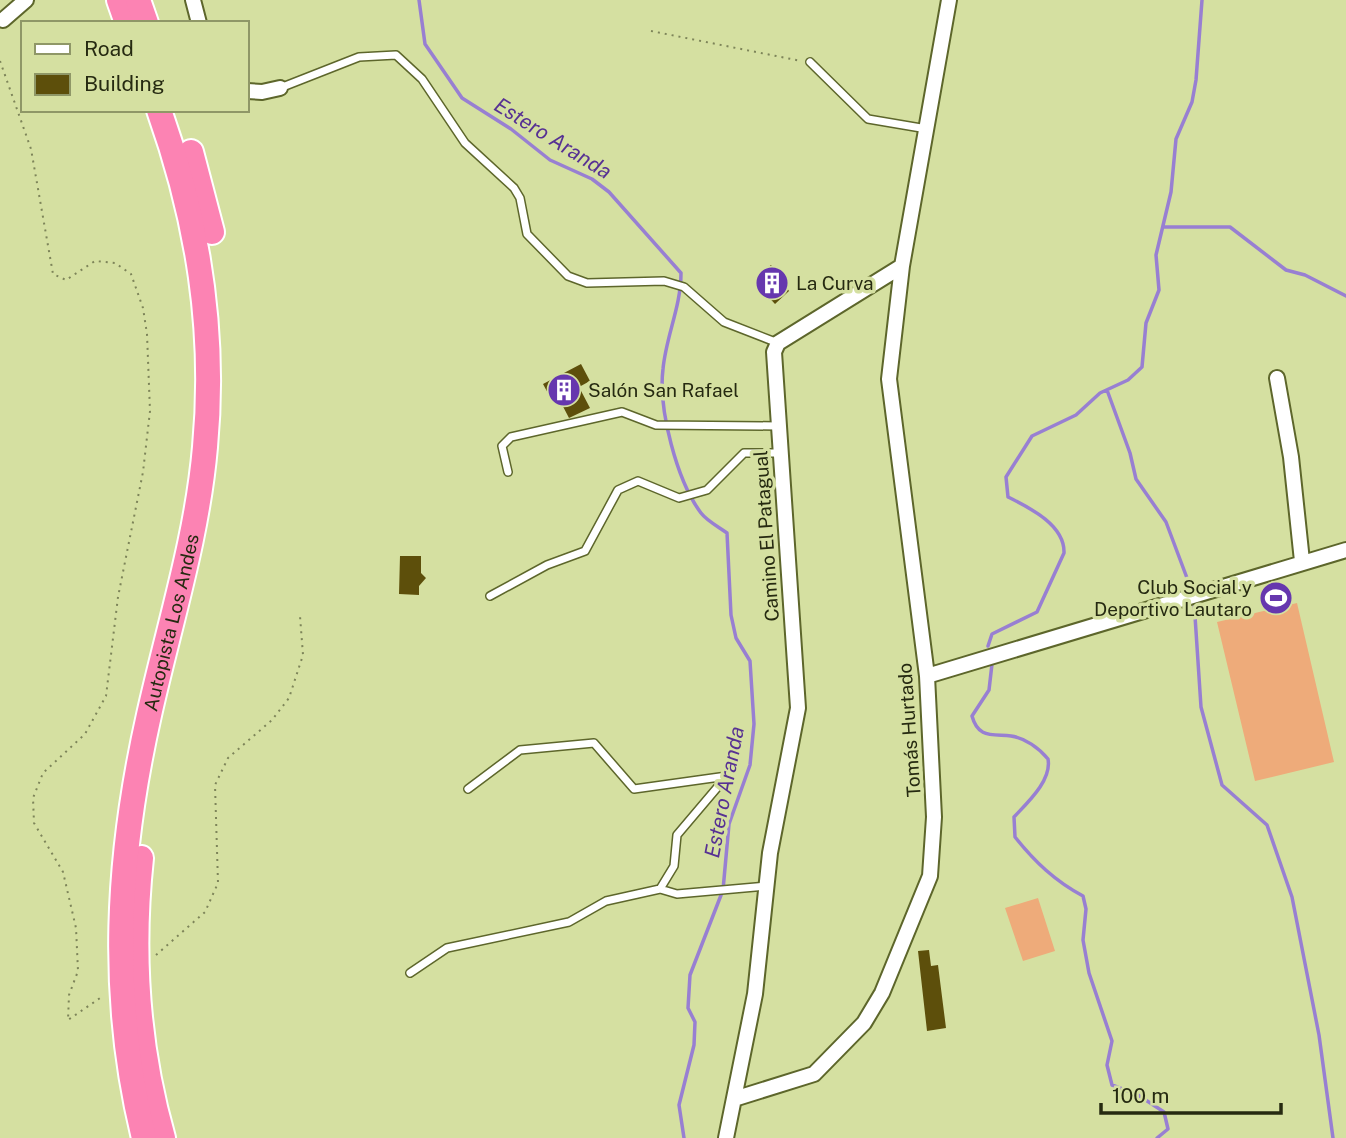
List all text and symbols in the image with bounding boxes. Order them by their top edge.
legend [21,21,248,112]
text: Road [84,36,134,61]
text: Building [84,71,165,96]
water label: Estero Aranda [490,92,616,184]
building icon: La Curva [753,264,791,302]
place label: La Curva [796,272,874,294]
building icon: Salón San Rafael [545,371,583,409]
place label: Salón San Rafael [588,379,739,401]
street label: Camino El Patagual [749,450,783,622]
street label: Autopista Los Andes [139,532,203,713]
place label: Club Social y Deportivo Lautaro [1094,576,1252,620]
sports icon: Club Social y Deportivo Lautaro [1257,579,1295,617]
street label: Tomás Hurtado [893,662,925,798]
water label: Estero Aranda [699,724,749,860]
scale bar [1101,1072,1281,1116]
text: 100 m [1112,1083,1169,1108]

